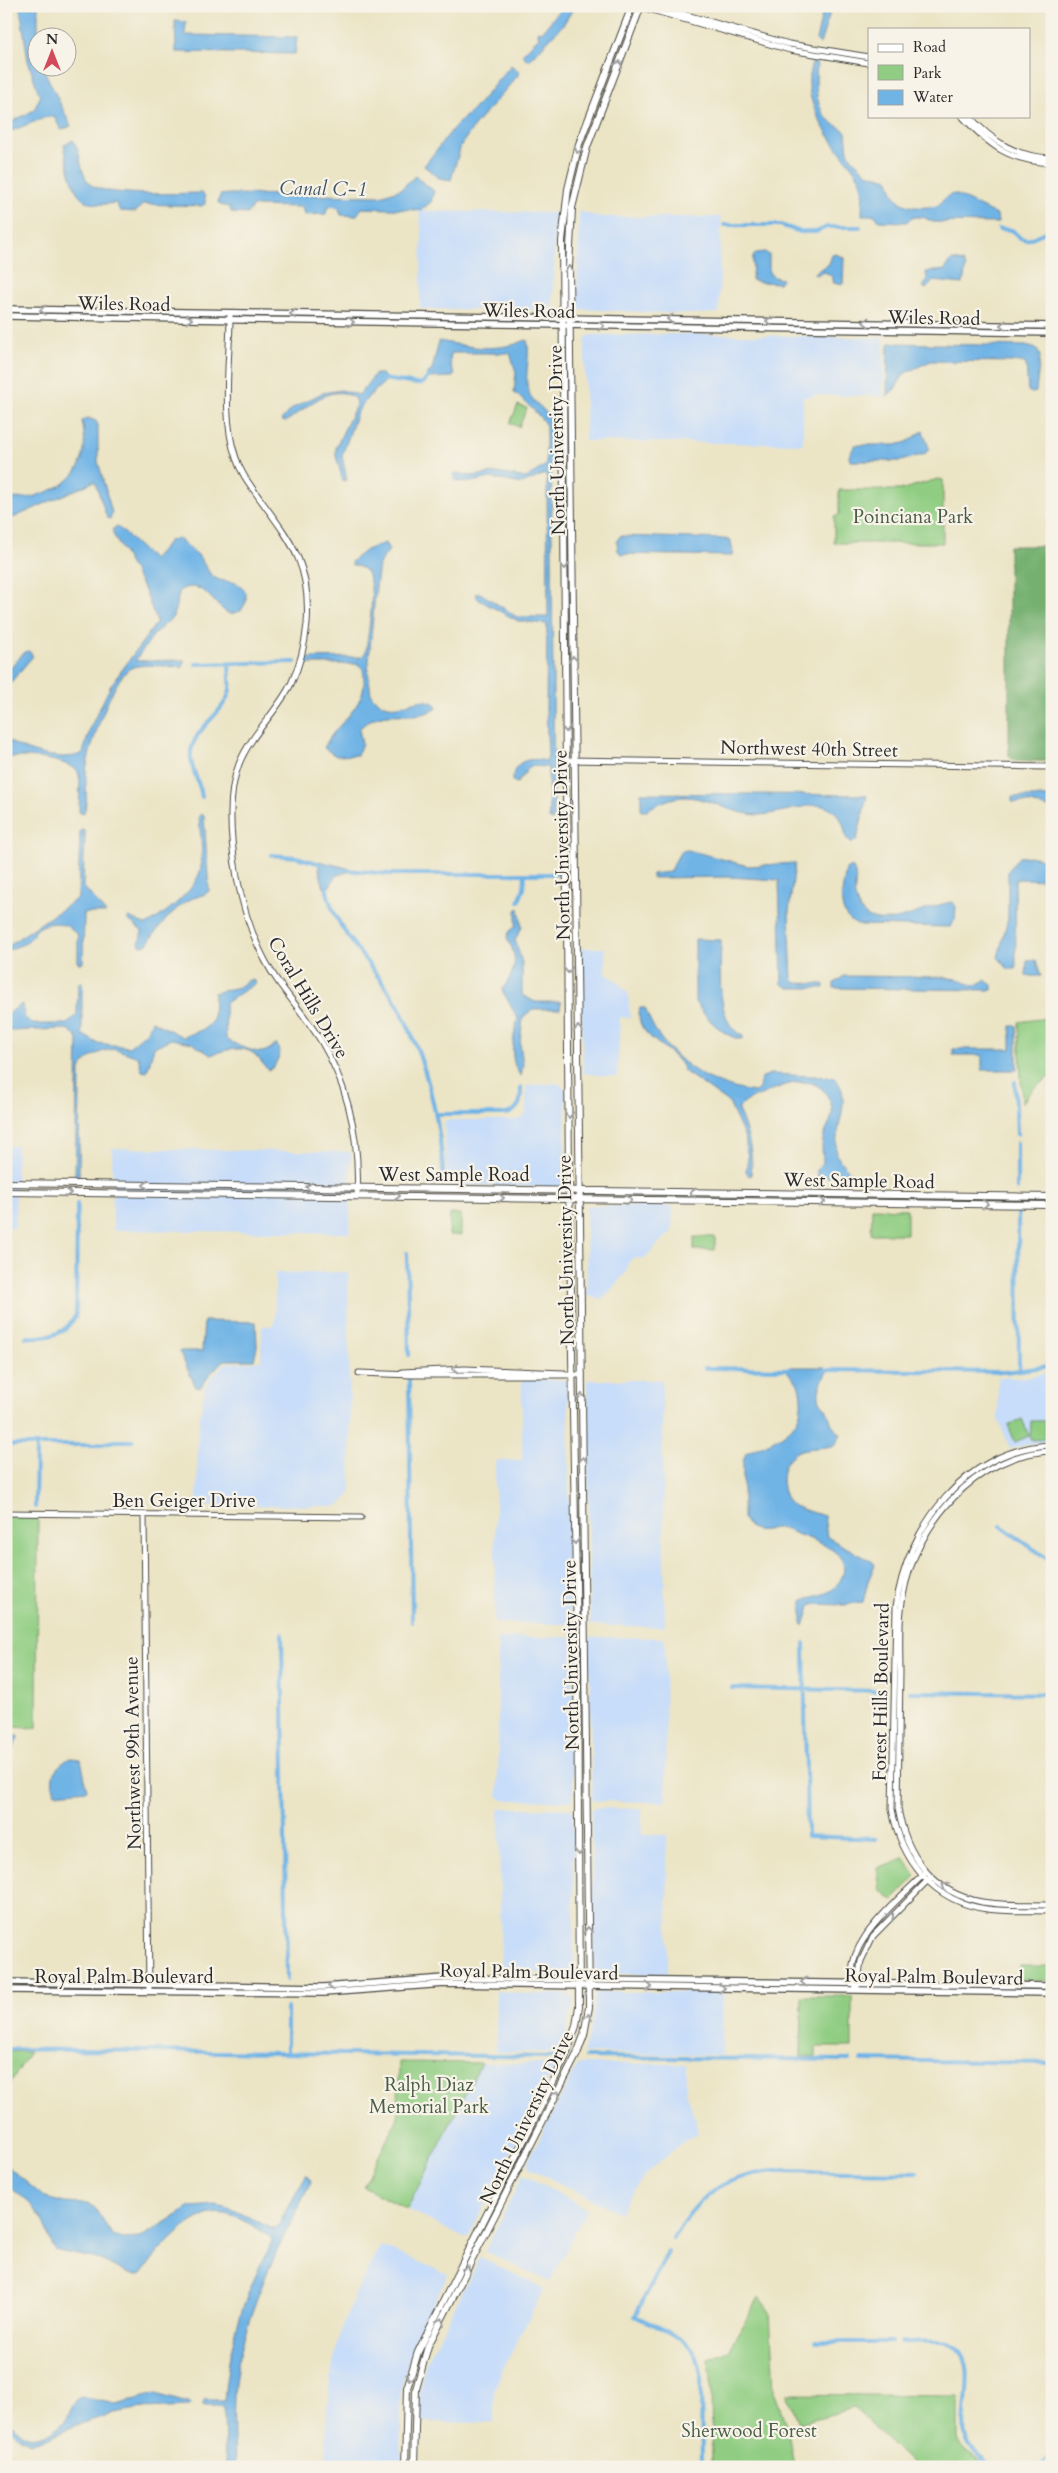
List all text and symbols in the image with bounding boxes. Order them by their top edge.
north arrow [28,28,78,78]
legend [868,28,1030,118]
text: N [46,30,58,49]
text: Road [913,37,946,57]
one-way arrow [613,60,623,69]
text: Park [913,63,942,83]
text: Water [912,87,954,107]
one-way arrow [573,145,583,154]
water label: Canal C-1 [279,174,367,203]
one-way arrow [564,265,574,272]
street label: Wiles Road [76,290,171,318]
street label: Wiles Road [481,297,576,325]
street label: Wiles Road [886,304,981,332]
one-way arrow [39,305,47,315]
one-way arrow [289,309,297,319]
one-way arrow [186,314,193,324]
one-way arrow [666,314,674,324]
one-way arrow [764,316,772,326]
one-way arrow [348,317,356,328]
one-way arrow [862,317,870,328]
one-way arrow [999,319,1007,330]
one-way arrow [598,321,605,331]
street label: North University Drive [542,344,572,535]
park label: Poinciana Park [853,504,974,530]
one-way arrow [560,563,570,571]
one-way arrow [568,654,578,662]
one-way arrow [561,726,571,733]
street label: Northwest 40th Street [720,734,898,764]
street label: North University Drive [547,749,577,940]
street label: Coral Hills Drive [261,932,355,1063]
one-way arrow [563,966,573,974]
one-way arrow [573,1025,583,1032]
one-way arrow [564,1112,574,1119]
street label: North University Drive [551,1154,581,1345]
street label: West Sample Road [377,1162,530,1188]
street label: West Sample Road [782,1167,935,1195]
one-way arrow [142,1179,150,1190]
one-way arrow [305,1182,312,1192]
one-way arrow [689,1187,697,1198]
one-way arrow [65,1188,73,1198]
one-way arrow [394,1191,401,1201]
one-way arrow [498,1193,505,1203]
one-way arrow [626,1195,633,1205]
one-way arrow [818,1197,826,1207]
one-way arrow [981,1199,989,1210]
one-way arrow [450,1364,458,1374]
one-way arrow [577,1392,587,1400]
one-way arrow [578,1456,588,1464]
street label: Ben Geiger Drive [112,1488,256,1514]
one-way arrow [570,1538,580,1545]
street label: North University Drive [556,1559,586,1750]
street label: Forest Hills Boulevard [866,1603,896,1781]
street label: Northwest 99th Avenue [118,1656,148,1850]
one-way arrow [574,1848,584,1856]
one-way arrow [941,1883,951,1892]
one-way arrow [885,1913,894,1922]
one-way arrow [583,1926,593,1934]
street label: Royal Palm Boulevard [439,1957,619,1987]
street label: Royal Palm Boulevard [844,1962,1024,1992]
street label: Royal Palm Boulevard [34,1964,214,1990]
one-way arrow [800,1977,808,1987]
one-way arrow [327,1981,335,1992]
one-way arrow [646,1982,653,1992]
one-way arrow [719,1983,727,1993]
one-way arrow [582,2013,592,2022]
street label: North University Drive [473,2026,580,2209]
park label: Ralph Diaz Memorial Park [369,2072,490,2120]
one-way arrow [551,2090,561,2099]
one-way arrow [461,2265,471,2274]
one-way arrow [435,2317,445,2326]
one-way arrow [405,2373,416,2382]
park label: Sherwood Forest [681,2418,817,2444]

